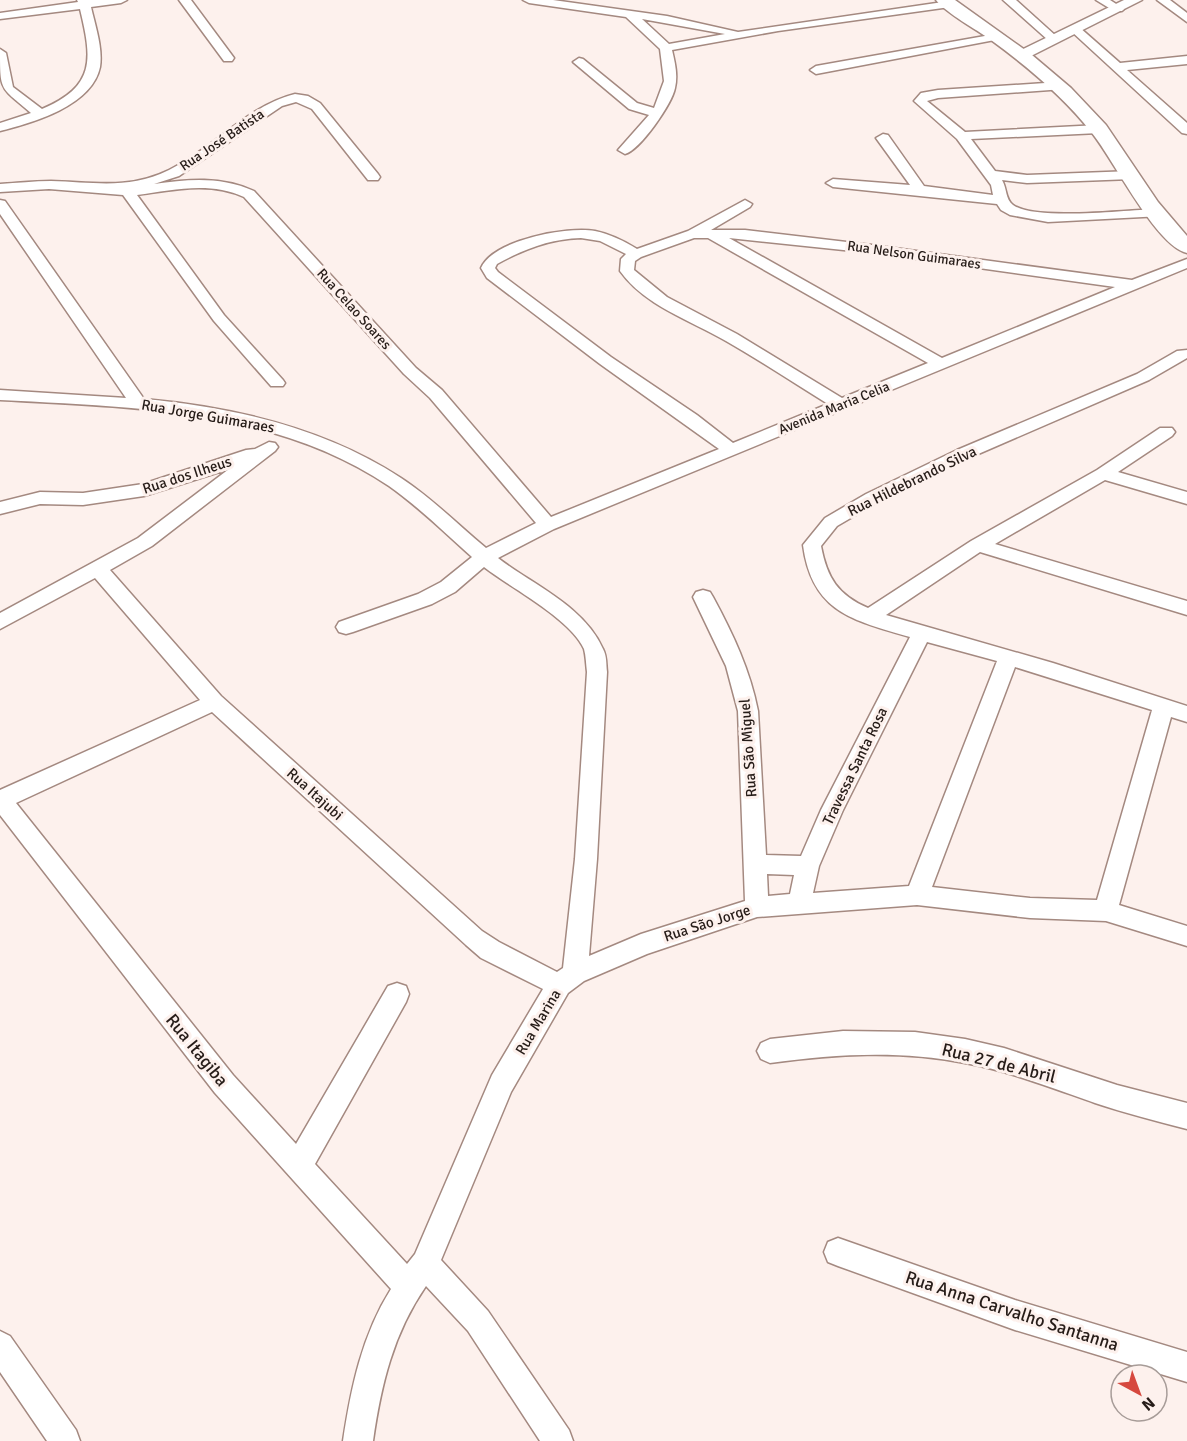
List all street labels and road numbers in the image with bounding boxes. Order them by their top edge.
street label: Rua José Batista [177,106,267,174]
street label: Rua Nelson Guimaraes [846,237,982,273]
street label: Rua Celao Soares [313,265,395,353]
street label: Avenida Maria Celia [776,378,892,438]
street label: Rua Jorge Guimaraes [140,395,276,437]
street label: Rua Hildebrando Silva [845,442,979,520]
street label: Rua dos Ilheus [140,452,234,498]
street label: Rua São Miguel [736,698,760,798]
street label: Travessa Santa Rosa [819,704,891,828]
street label: Rua Itajubi [283,764,347,824]
street label: Rua São Jorge [661,901,753,945]
street label: Rua Marina [511,986,565,1058]
street label: Rua Itagiba [161,1009,233,1091]
street label: Rua 27 de Abril [940,1038,1058,1088]
street label: Rua Anna Carvalho Santanna [903,1266,1121,1356]

